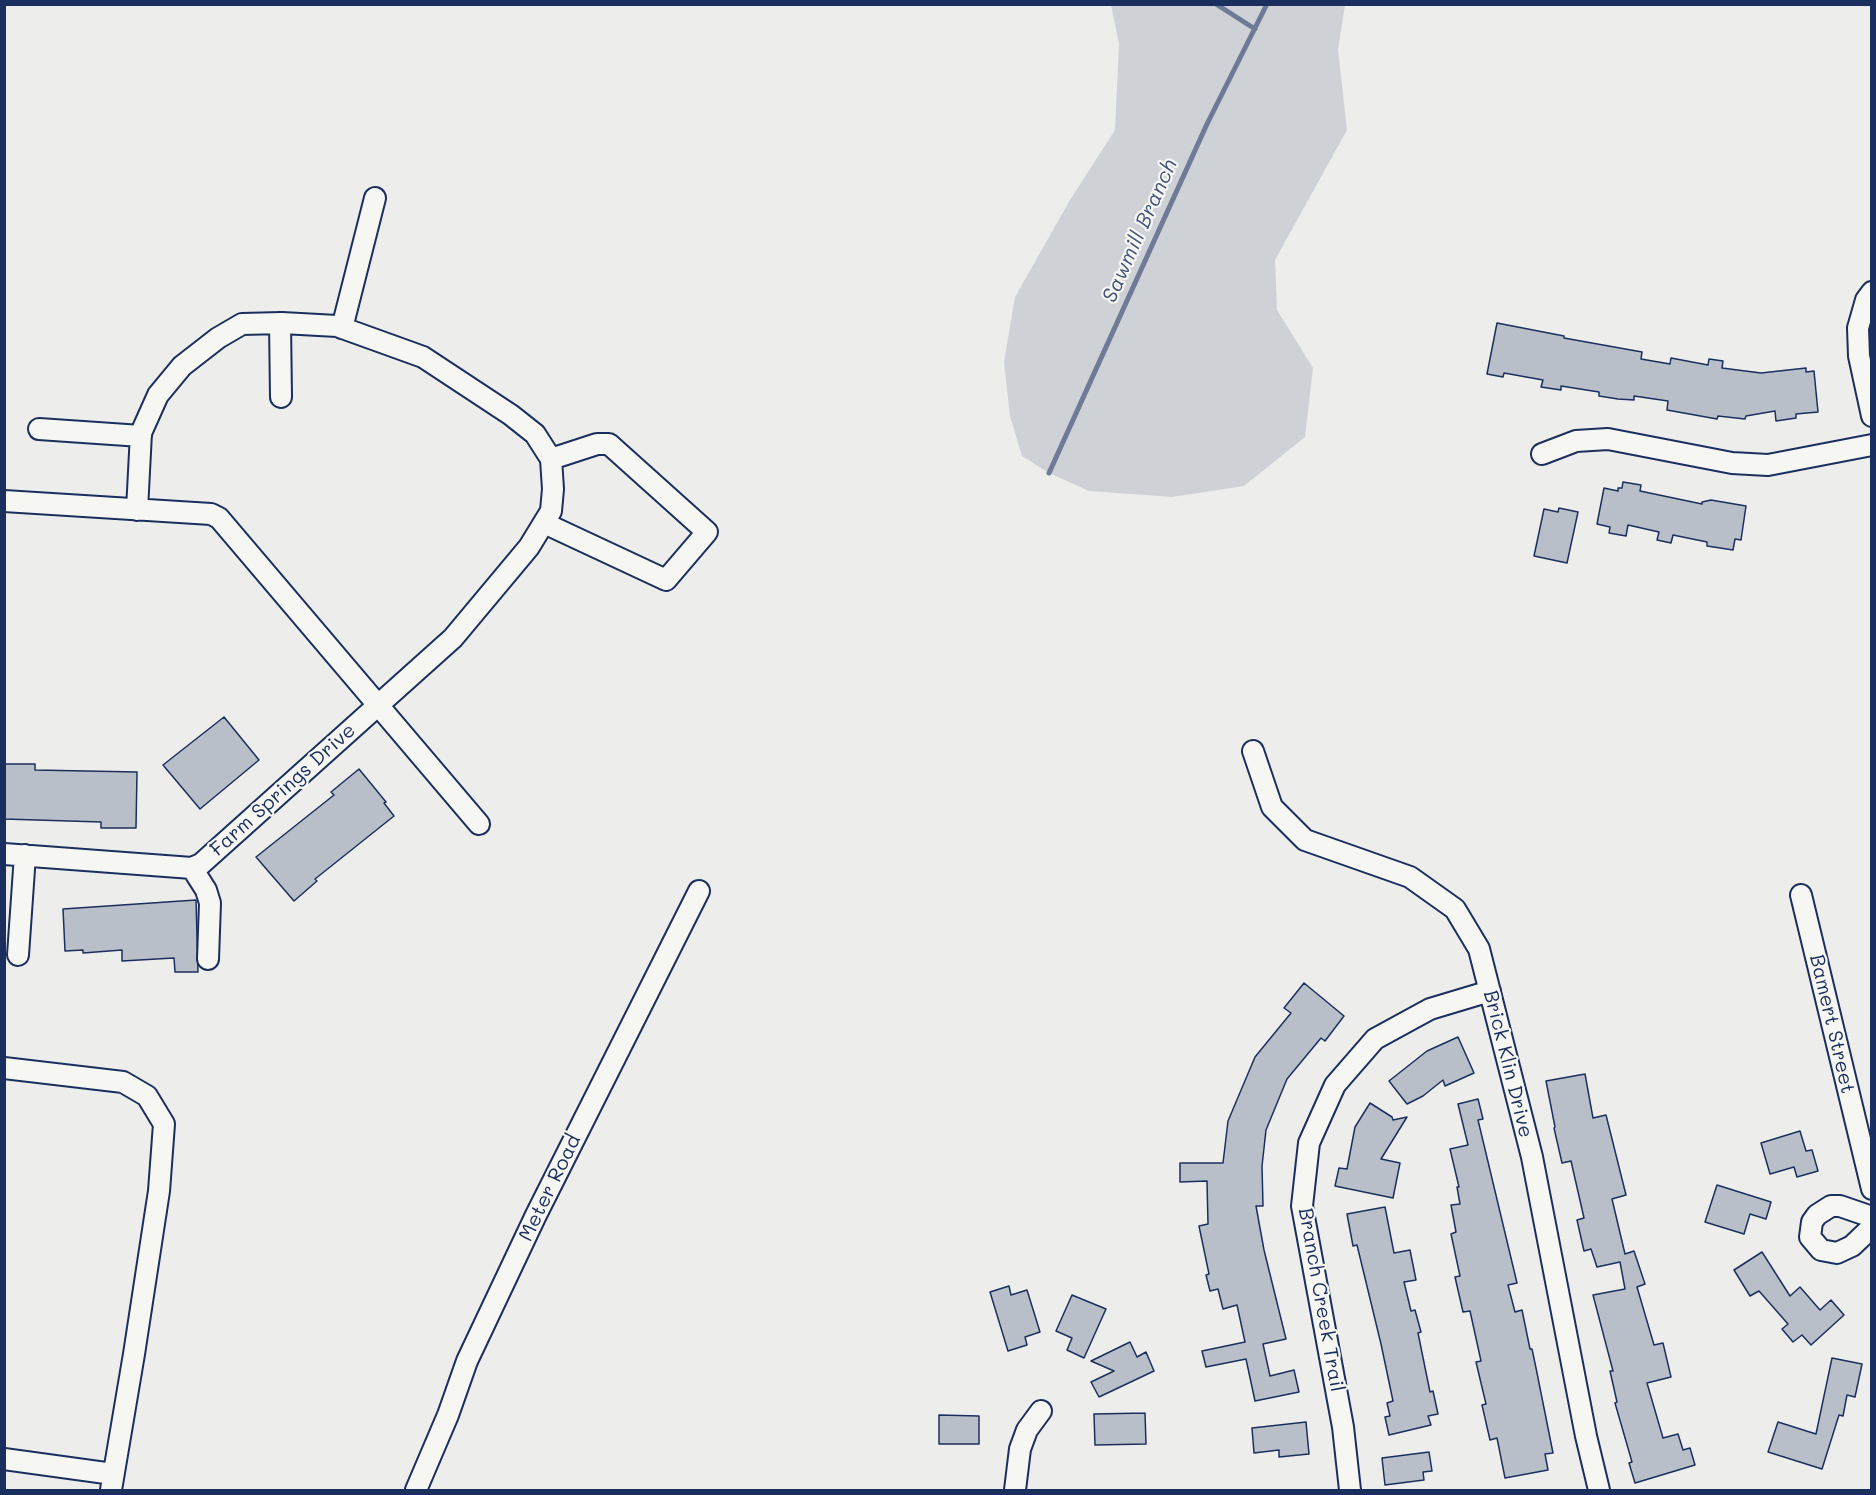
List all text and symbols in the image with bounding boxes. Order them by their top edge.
water label: Sawmill Branch [1097,155,1183,307]
street label: Farm Springs Drive [205,718,361,862]
street label: Bamert Street [1804,952,1860,1096]
street label: Brick Klin Drive [1478,988,1538,1140]
street label: Meter Road [514,1131,586,1245]
street label: Branch Creek Trail [1293,1206,1349,1394]

